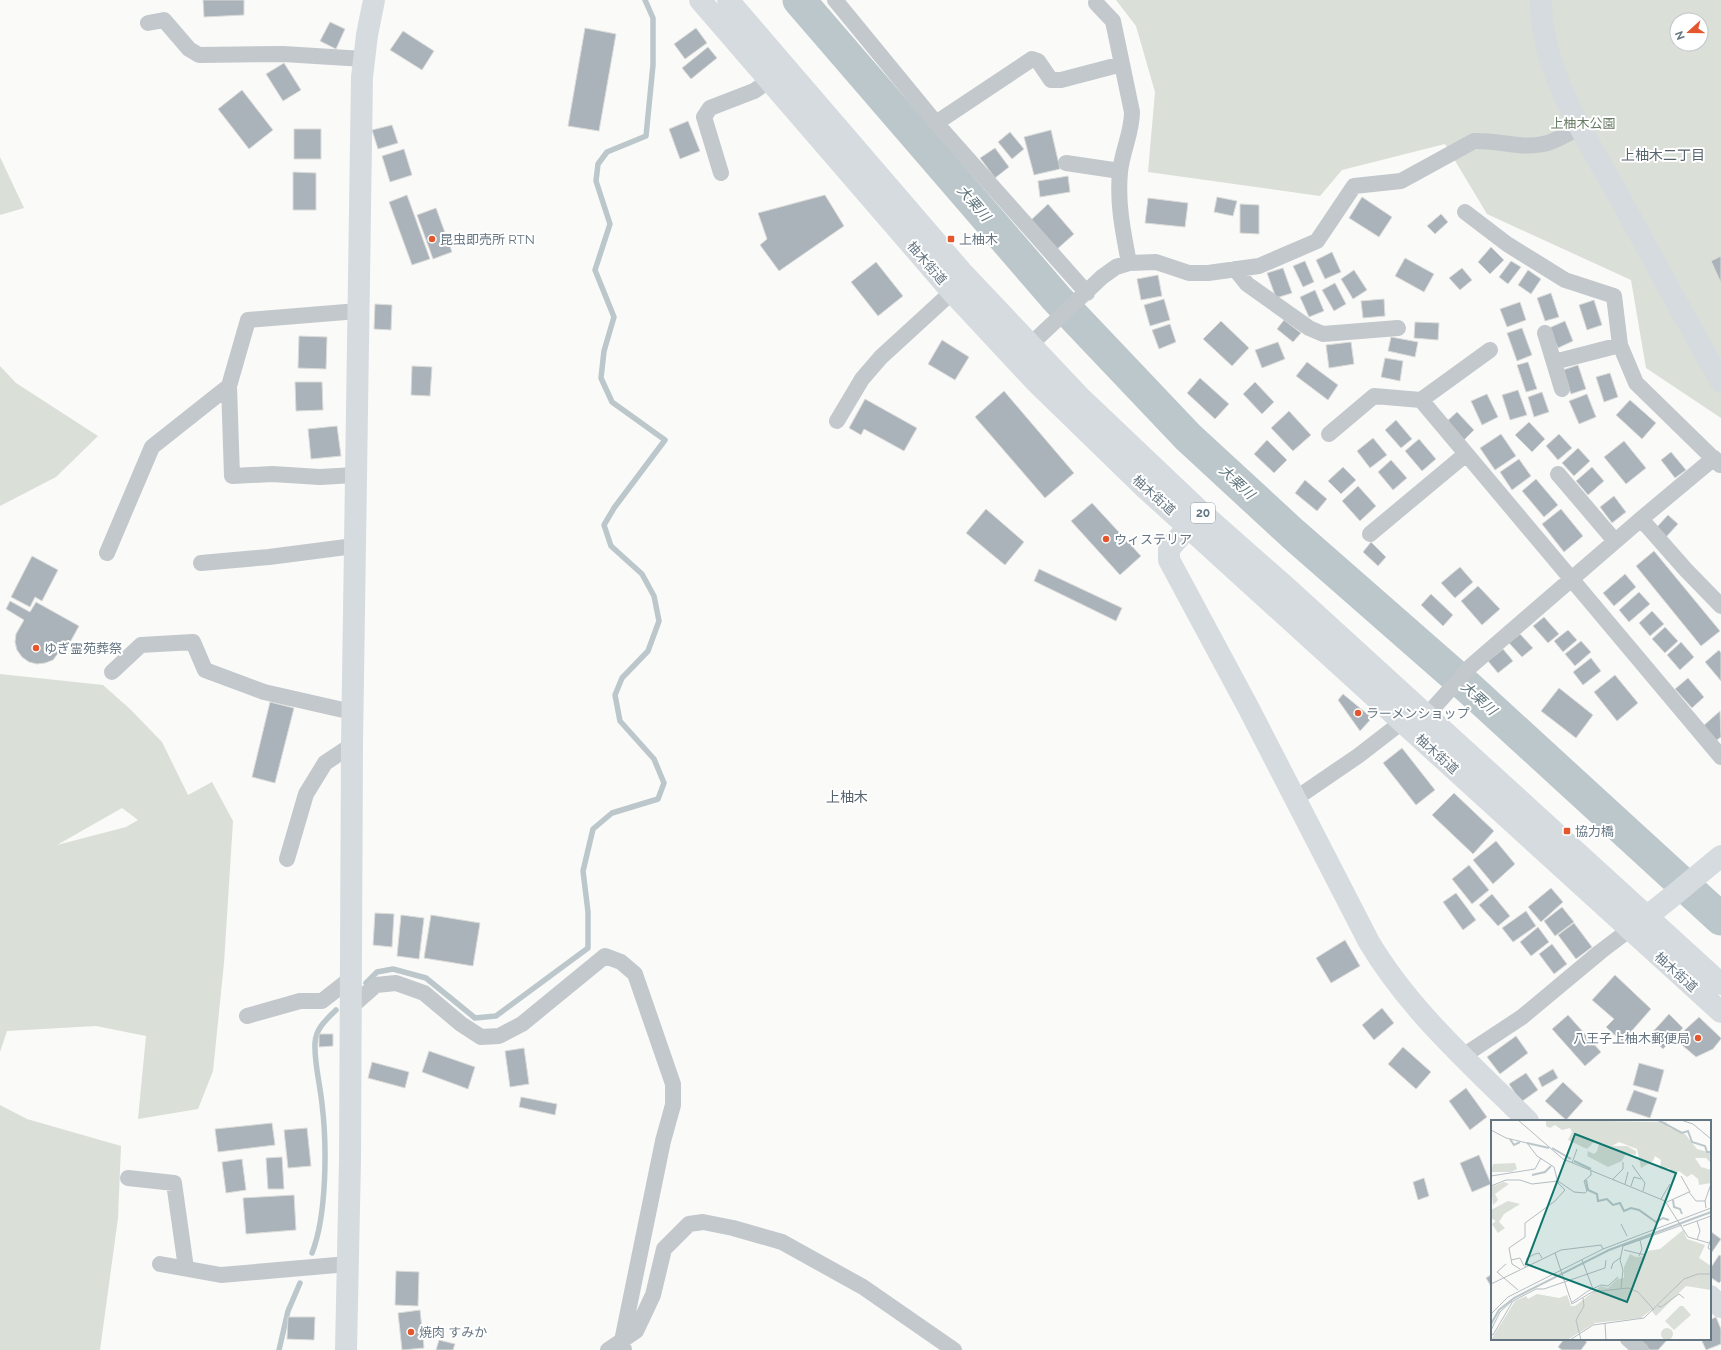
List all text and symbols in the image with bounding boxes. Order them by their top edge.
north arrow [1669,12,1709,52]
text: N [1673,29,1688,42]
park label: 上柚木公園 [1550,116,1616,131]
district label: 上柚木二丁目 [1621,147,1705,163]
water label: 大栗川 [954,182,995,226]
place label: 昆虫即売所 RTN [440,232,535,247]
place label: 上柚木 [959,232,998,247]
marker: 昆虫即売所 RTN [427,234,437,244]
marker: 上柚木 [946,234,956,244]
street label: 柚木街道 [904,238,950,288]
water label: 大栗川 [1216,462,1259,504]
street label: 柚木街道 [1130,472,1178,518]
road number: 20 [1191,503,1215,523]
place label: ウィステリア [1114,532,1192,547]
marker: ウィステリア [1101,534,1111,544]
place label: ゆぎ霊苑葬祭 [44,641,122,656]
marker: ゆぎ霊苑葬祭 [31,643,41,653]
water label: 大栗川 [1458,678,1501,719]
place label: ラーメンショップ [1366,706,1469,721]
marker: ラーメンショップ [1353,708,1363,718]
street label: 柚木街道 [1413,731,1461,777]
district label: 上柚木 [826,789,868,805]
place label: 協力橋 [1575,824,1614,839]
marker: 協力橋 [1562,826,1572,836]
street label: 柚木街道 [1652,949,1700,995]
place label: 八王子上柚木郵便局 [1573,1031,1690,1046]
marker: 八王子上柚木郵便局 [1693,1033,1703,1043]
inset map [1491,1120,1711,1340]
place label: 焼肉 すみか [419,1325,487,1340]
marker: 焼肉 すみか [406,1327,416,1337]

